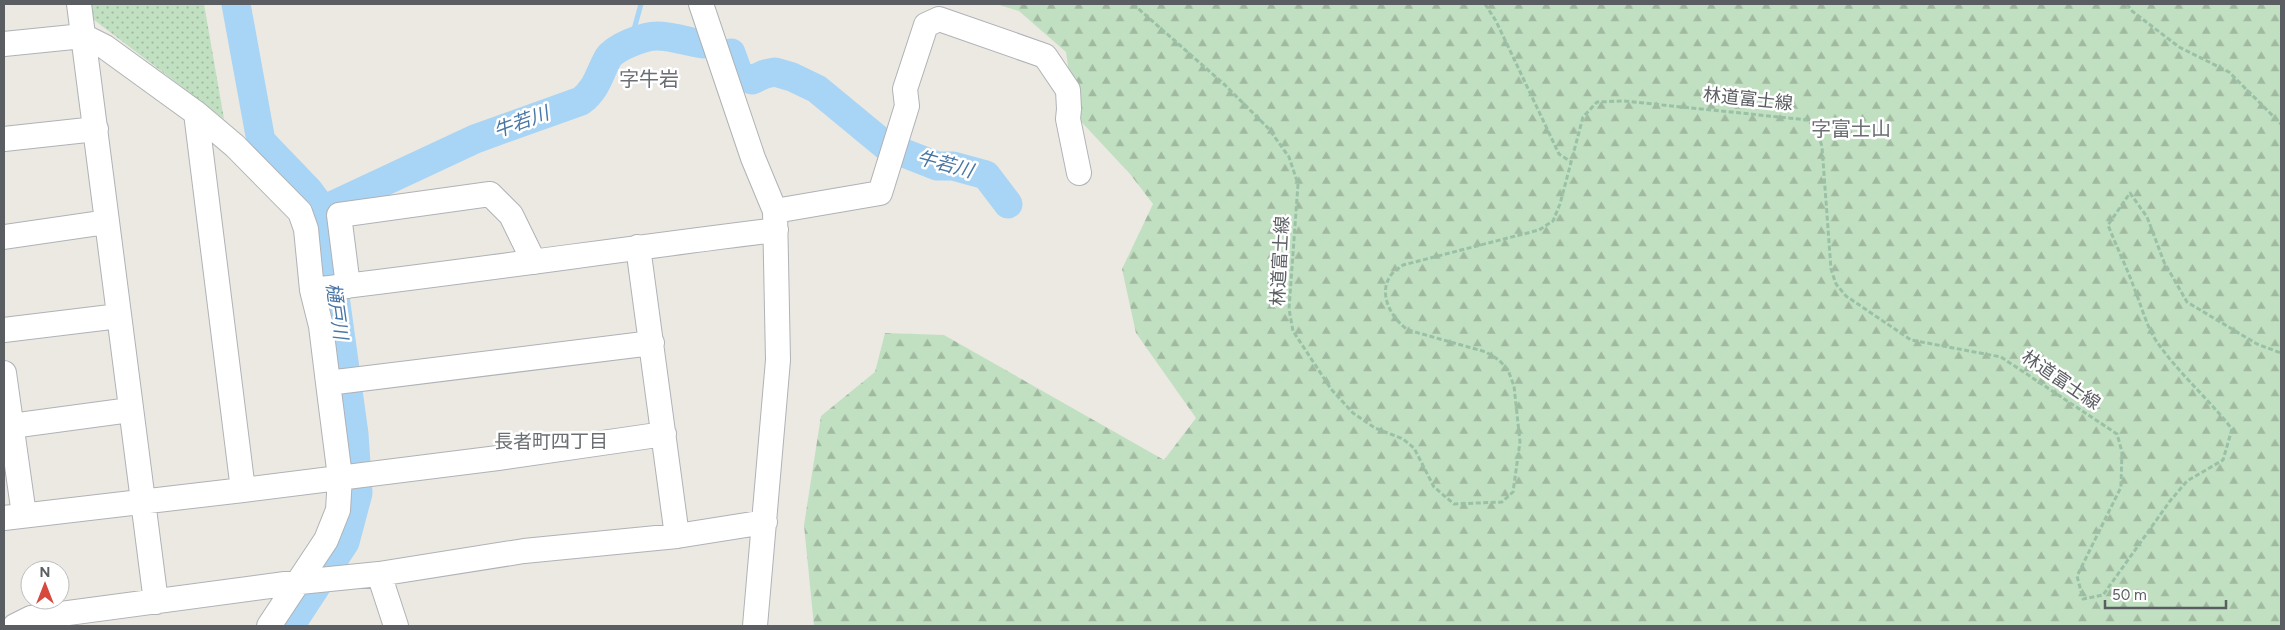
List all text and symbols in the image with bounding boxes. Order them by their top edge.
district label: 字牛岩 [619,67,679,91]
street label: 林道富士線 [1702,83,1794,115]
water label: 牛若川 [490,101,554,143]
district label: 字富士山 [1811,117,1891,141]
water label: 牛若川 [914,146,977,183]
street label: 林道富士線 [1267,215,1293,307]
water label: 樋戸川 [322,281,353,343]
street label: 林道富士線 [2018,346,2104,414]
district label: 長者町四丁目 [494,430,608,453]
north arrow [20,560,70,610]
text: N [40,564,50,581]
scale bar [2105,578,2226,610]
text: 50 m [2112,586,2147,604]

